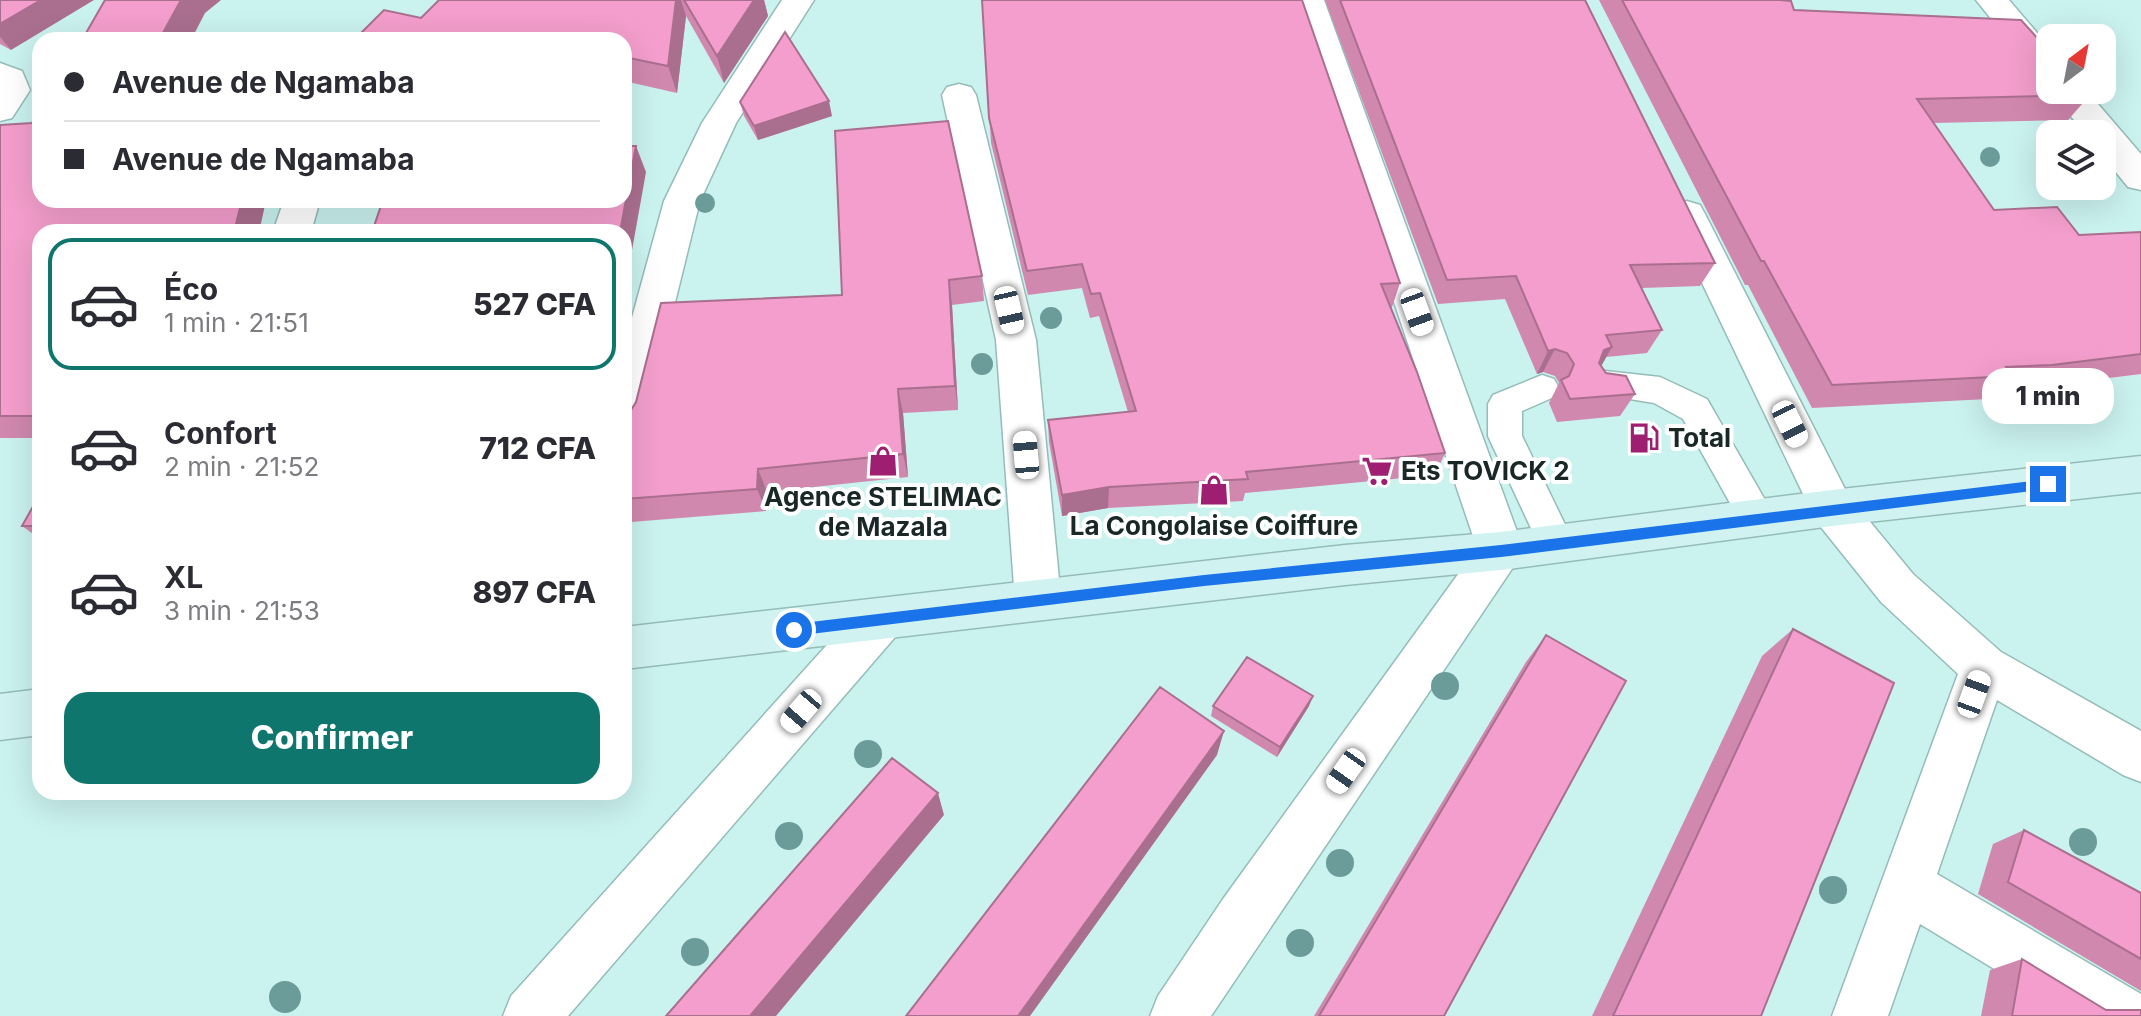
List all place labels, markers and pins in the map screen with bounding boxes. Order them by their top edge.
fuel station icon: Total [1627,421,1661,455]
place label: Total [1668,422,1731,453]
shop icon: Agence STELIMAC de Mazala [866,444,900,478]
supermarket icon: Ets TOVICK 2 [1360,454,1394,488]
place label: Ets TOVICK 2 [1401,455,1570,486]
shop icon: La Congolaise Coiffure [1197,473,1231,507]
place label: Agence STELIMAC de Mazala [764,481,1002,542]
place label: La Congolaise Coiffure [1070,510,1358,541]

